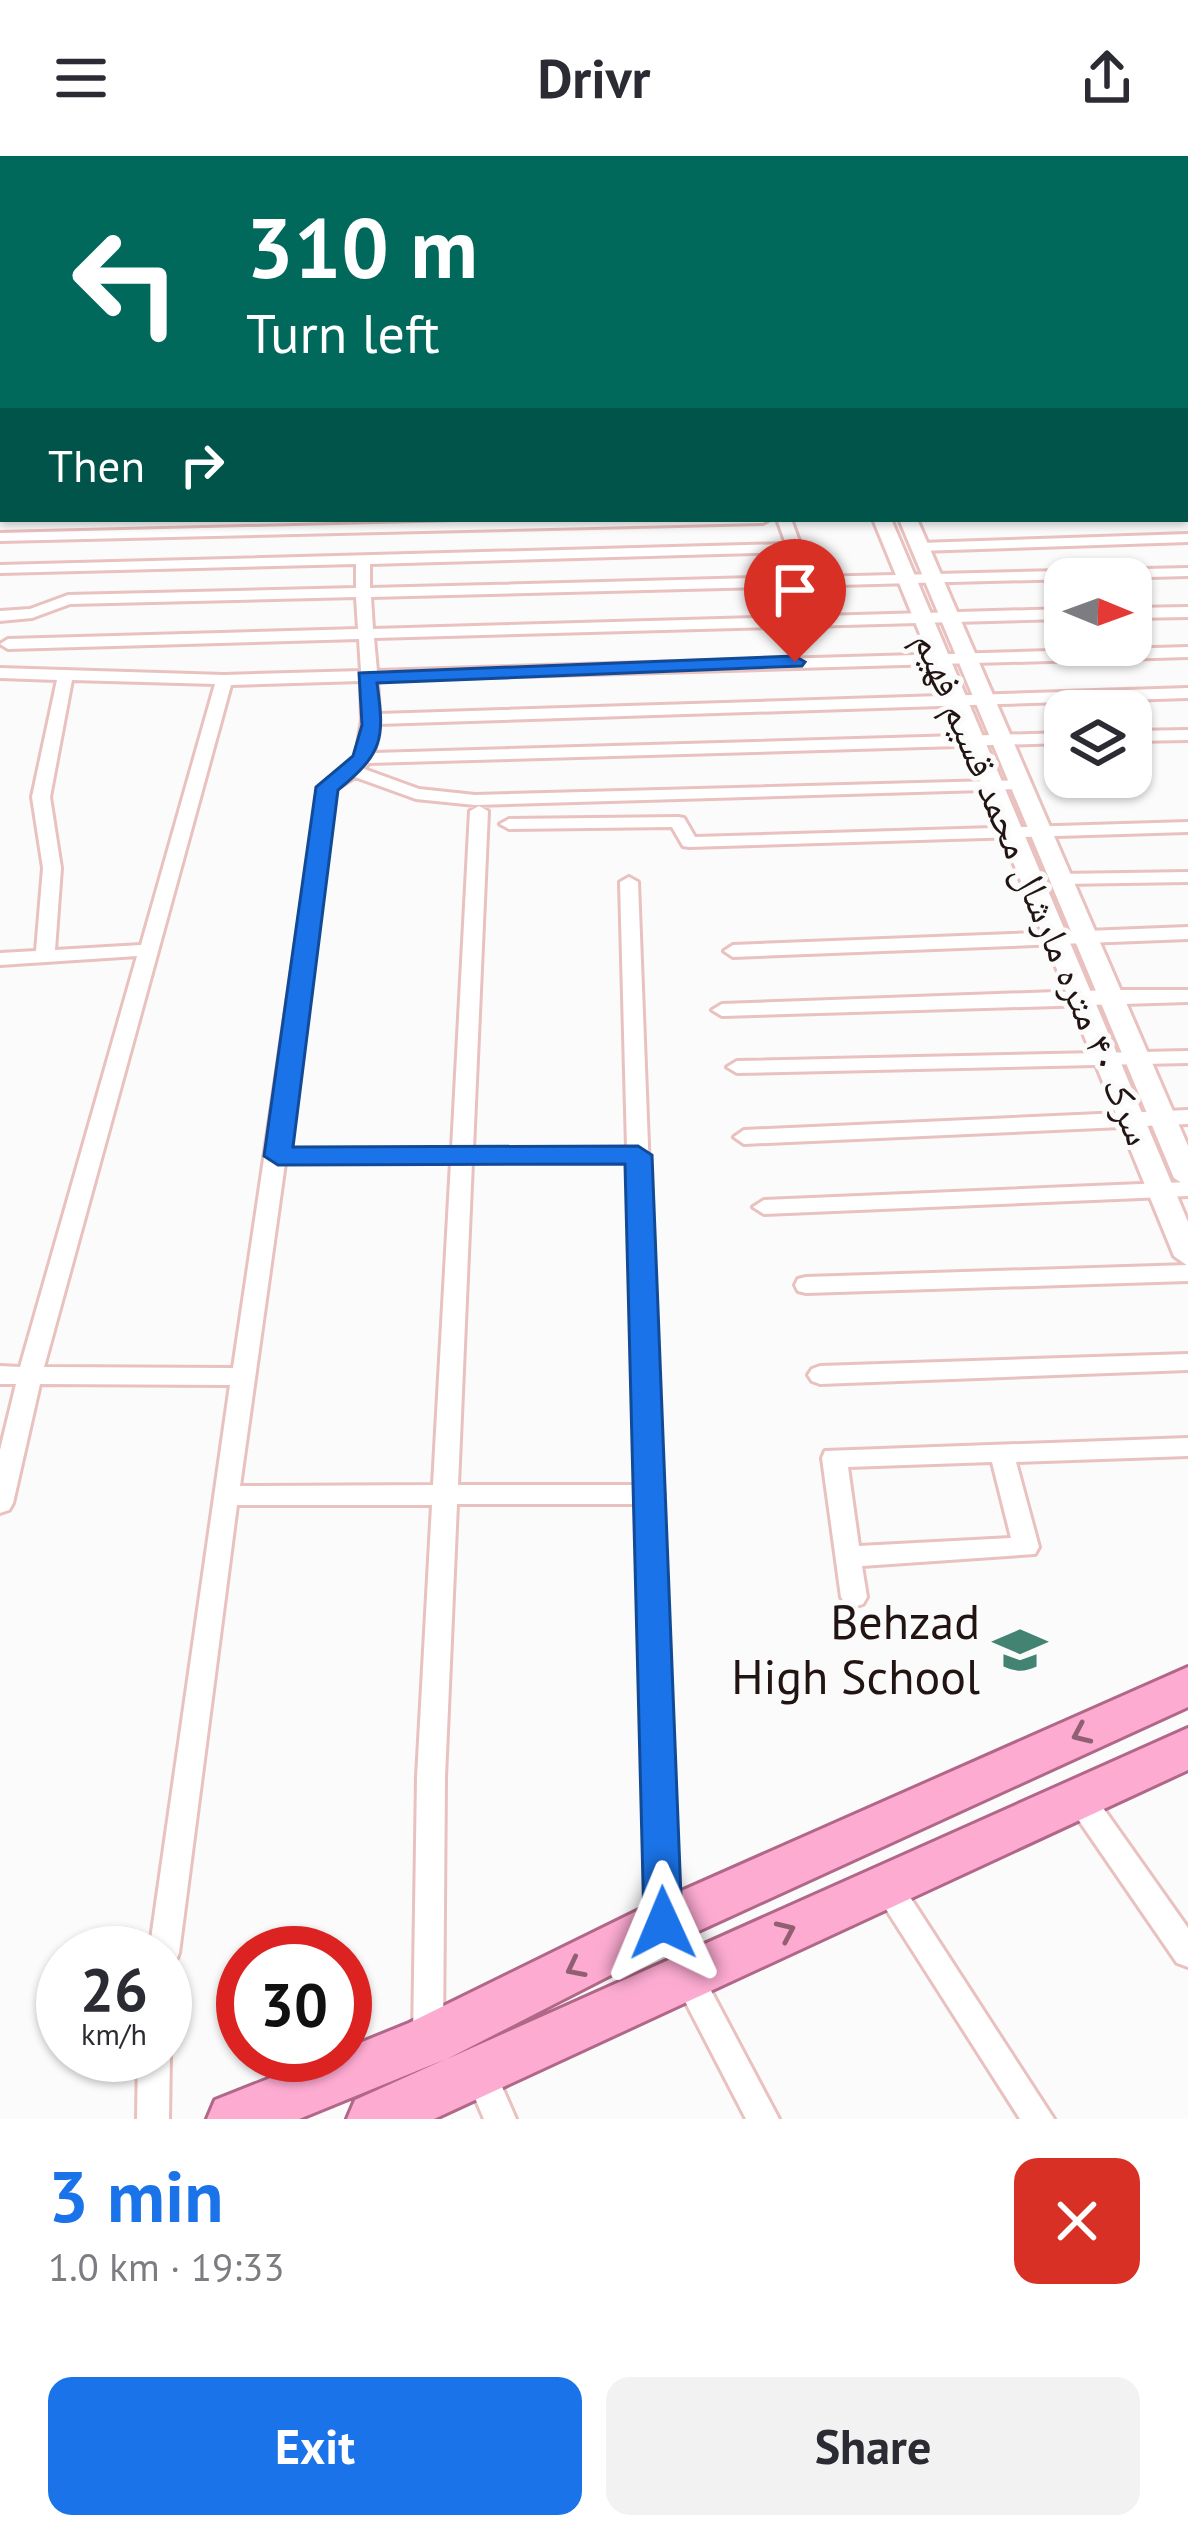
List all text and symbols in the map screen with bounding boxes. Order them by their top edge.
text: Drivr [537,43,651,113]
icon: menu [48,45,114,111]
icon: share [1074,45,1140,111]
text: 310 m [246,192,478,301]
icon: left [48,204,204,360]
text: Turn left [246,298,440,368]
icon: right [169,432,235,498]
text: Then [48,436,145,494]
pin [744,539,846,662]
icon: arrive [762,557,828,623]
north arrow [1044,558,1152,666]
map controls [1044,558,1152,798]
street label: سرک ۴۰ متره مارشال محمد قسیم فهیم [902,623,1166,1153]
button: layers [1044,690,1152,798]
place label: Behzad High School [731,1590,980,1707]
school or university icon: Behzad High School [991,1621,1049,1679]
one-way arrow [1072,1720,1094,1744]
position arrow [600,1860,726,1986]
one-way arrow [774,1922,796,1946]
speed limit sign: 30 [216,1926,372,2082]
text: 26 [80,1950,148,2028]
one-way arrow [565,1953,587,1976]
text: km/h [81,2014,147,2053]
text: 3 min [48,2149,224,2242]
button: close [1014,2158,1140,2284]
text: 1.0 km · 19:33 [48,2241,284,2292]
button: Exit [48,2377,582,2515]
button: Share [606,2377,1140,2515]

